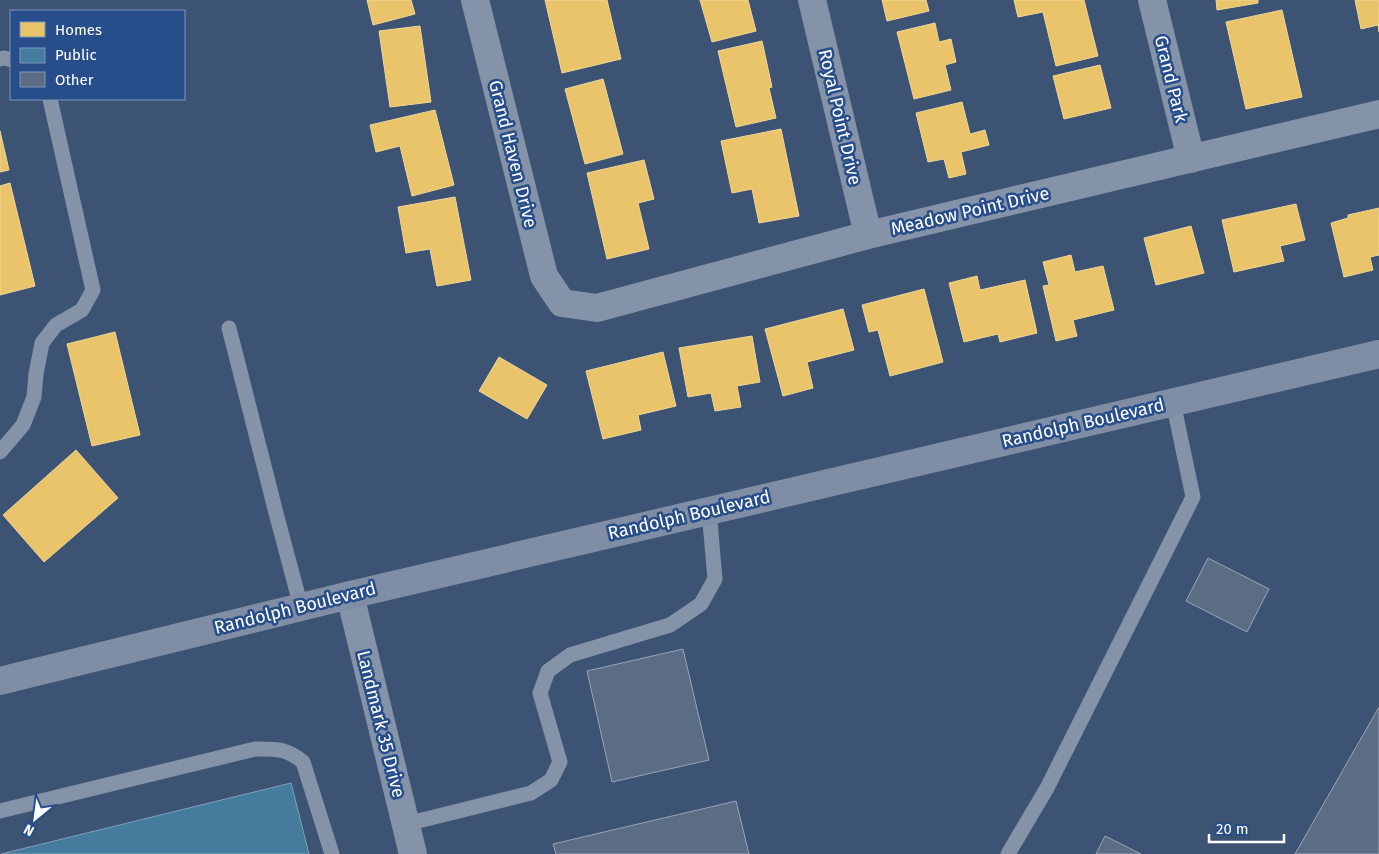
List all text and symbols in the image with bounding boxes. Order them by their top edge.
legend [10,10,185,100]
text: Homes [55,21,102,39]
street label: Grand Park [1150,33,1193,126]
text: Public [55,46,97,64]
street label: Royal Point Drive [814,47,866,187]
text: Other [55,71,94,89]
street label: Grand Haven Drive [484,78,542,230]
street label: Meadow Point Drive [889,182,1051,240]
street label: Randolph Boulevard [1000,394,1166,452]
street label: Randolph Boulevard [606,486,772,544]
street label: Randolph Boulevard [212,577,378,639]
street label: Landmark 35 Drive [352,648,410,800]
north arrow [10,794,60,844]
scale bar [1209,812,1284,844]
text: N [21,820,37,840]
text: 20 m [1216,820,1249,838]

